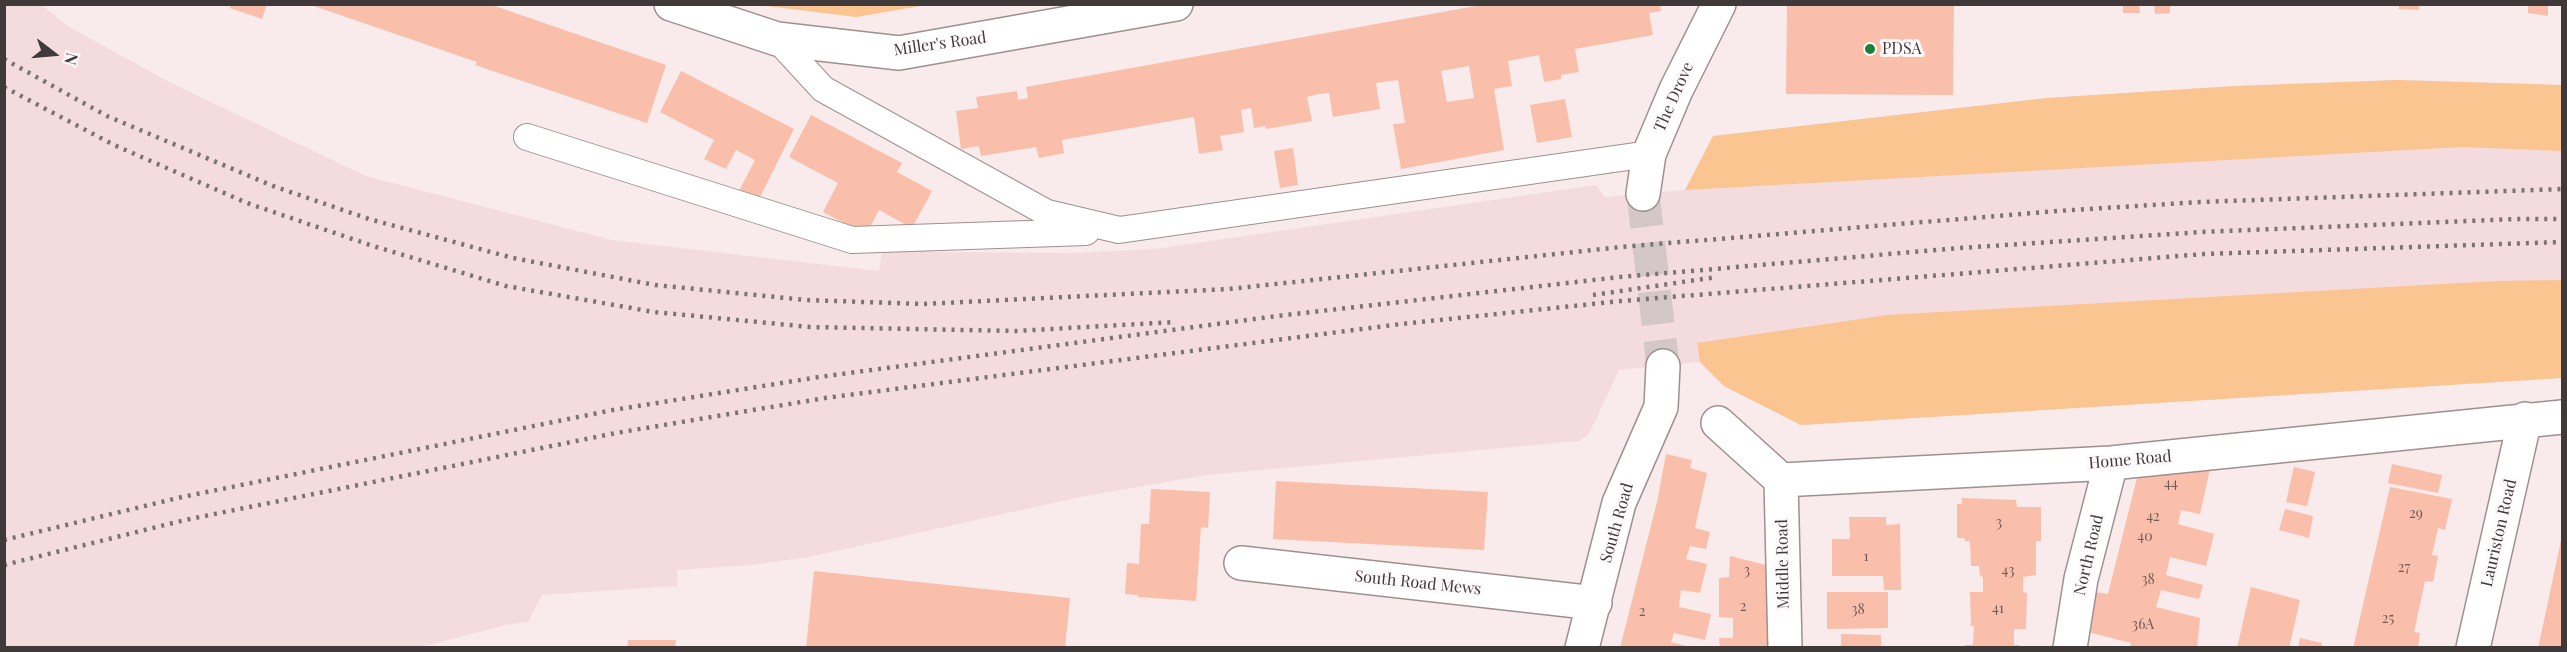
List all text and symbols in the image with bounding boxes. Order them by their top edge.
north arrow [24,24,84,84]
street label: Miller's Road [892,28,988,60]
place label: PDSA [1882,39,1922,59]
marker: PDSA [1863,42,1877,56]
text: N [60,51,83,68]
street label: The Drove [1650,59,1698,135]
street label: Home Road [2088,447,2172,473]
house number: 44 [2164,476,2178,492]
street label: Lauriston Road [2477,477,2521,589]
street label: South Road [1596,481,1638,565]
house number: 29 [2409,506,2423,522]
house number: 42 [2146,509,2160,525]
street label: North Road [2070,513,2108,597]
house number: 3 [1996,515,2002,531]
street label: Middle Road [1773,519,1793,609]
house number: 40 [2137,529,2153,545]
house number: 1 [1863,549,1869,565]
house number: 27 [2398,560,2410,576]
house number: 3 [1744,563,1750,579]
house number: 43 [2002,563,2014,579]
street label: South Road Mews [1354,567,1482,599]
house number: 38 [2141,572,2155,588]
house number: 2 [1740,599,1746,615]
house number: 41 [1992,601,2004,617]
house number: 38 [1851,602,1865,618]
house number: 2 [1639,604,1645,620]
house number: 25 [2382,611,2394,627]
house number: 36A [2132,617,2154,633]

